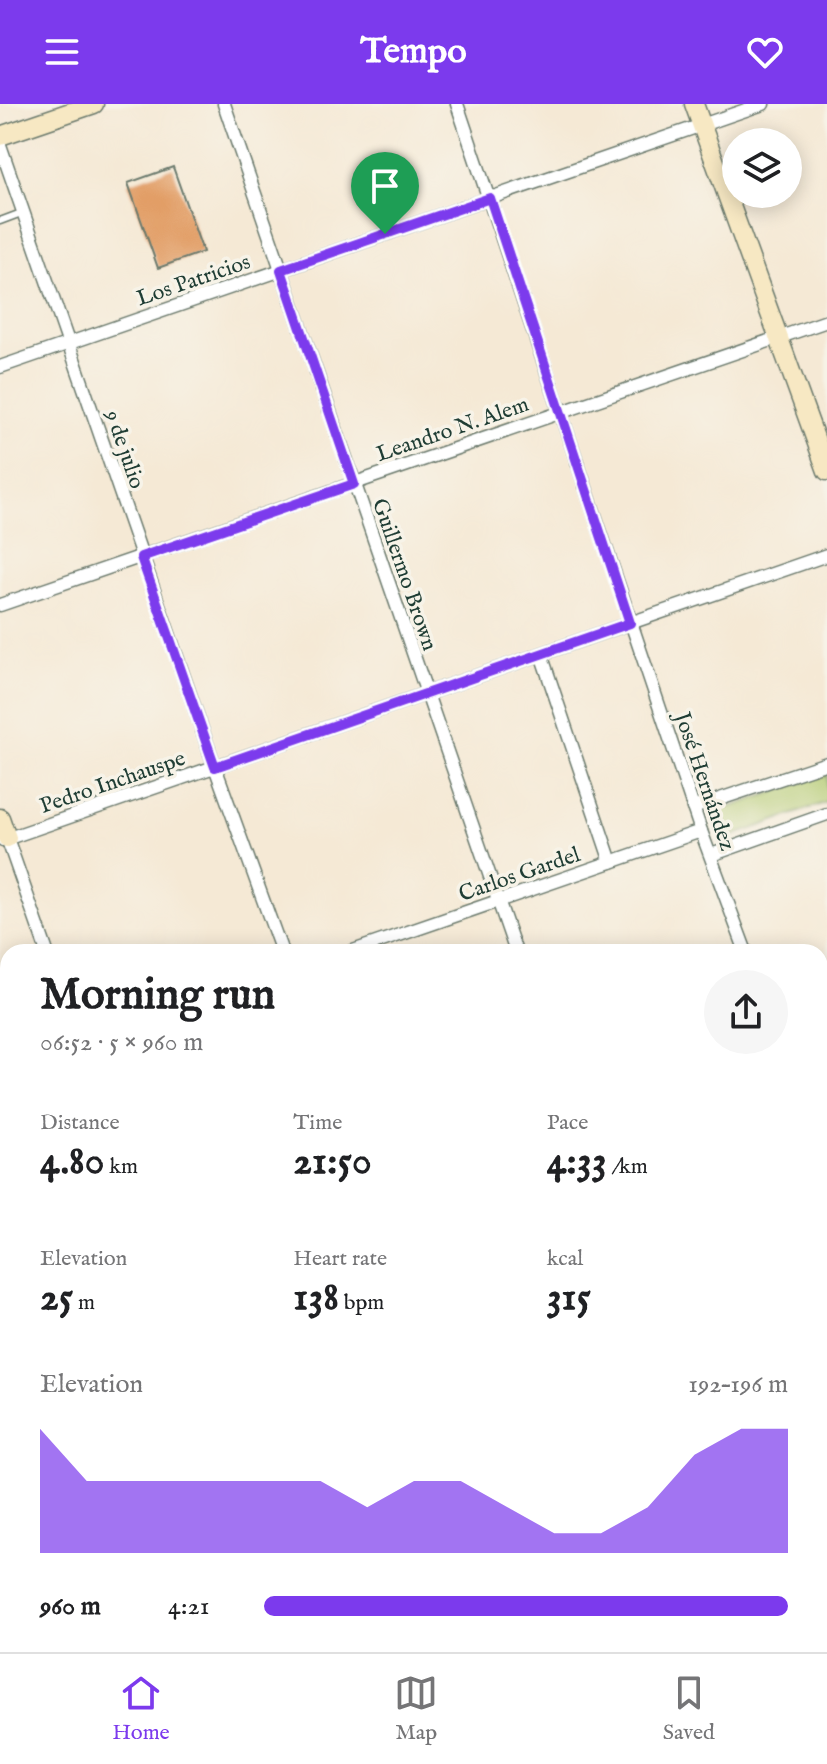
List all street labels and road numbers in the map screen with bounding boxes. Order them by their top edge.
street label: Los Patricios [133,248,254,313]
street label: Leandro N. Alem [373,391,533,469]
street label: 9 de julio [97,406,151,493]
street label: Guillermo Brown [365,495,443,655]
street label: José Hernández [666,706,741,855]
street label: Pedro Inchauspe [36,745,189,821]
street label: Carlos Gardel [455,841,584,909]

